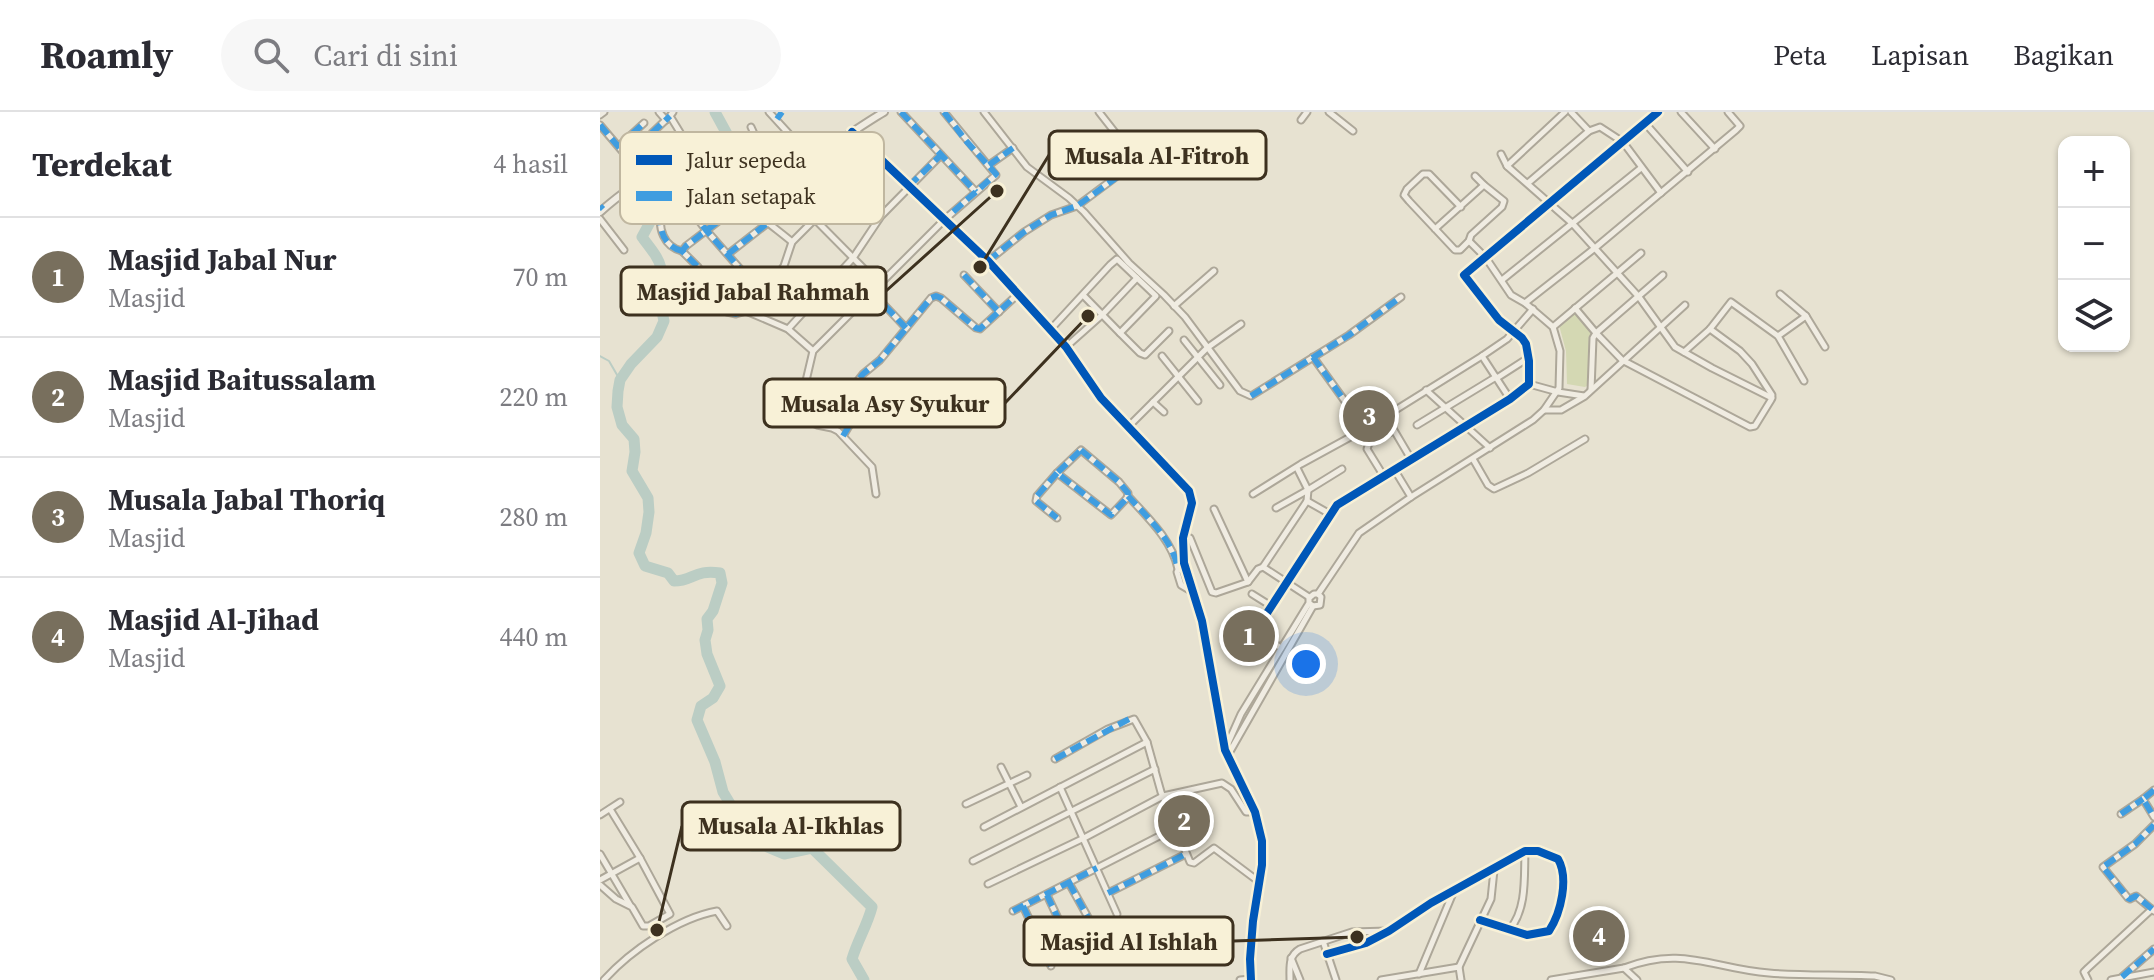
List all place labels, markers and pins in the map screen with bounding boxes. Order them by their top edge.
callout: Musala Al-Fitroh [1049,131,1266,179]
callout: Masjid Jabal Rahmah [621,267,886,315]
callout: Musala Asy Syukur [764,379,1005,427]
pin: 3 [1343,386,1395,446]
pin: 1 [1223,606,1275,666]
pin: 2 [1158,791,1210,851]
callout: Musala Al-Ikhlas [682,802,900,850]
pin: 4 [1573,906,1625,966]
callout: Masjid Al Ishlah [1024,917,1233,965]

